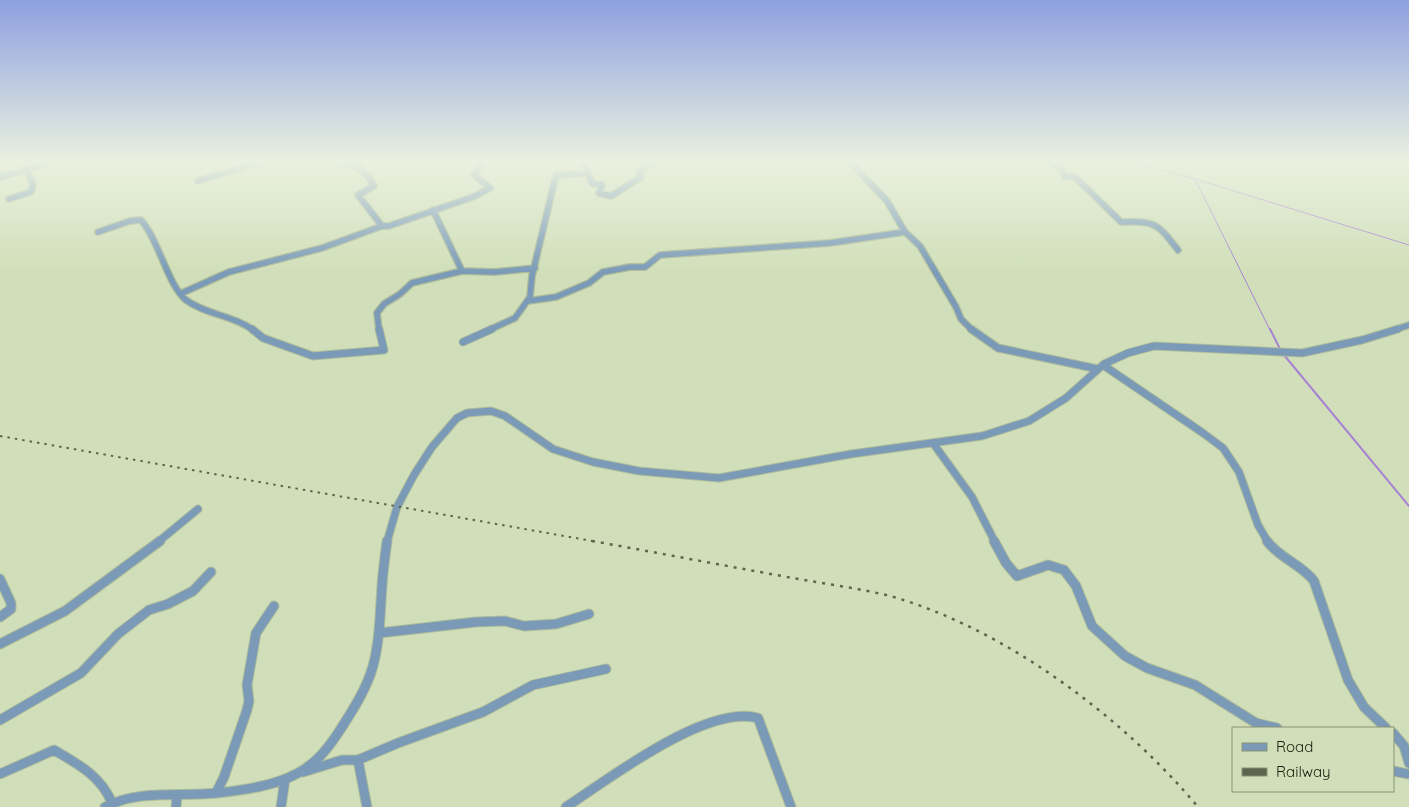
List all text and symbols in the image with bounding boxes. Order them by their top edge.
legend [1232,727,1394,792]
text: Road [1276,737,1313,756]
text: Railway [1276,762,1331,781]

